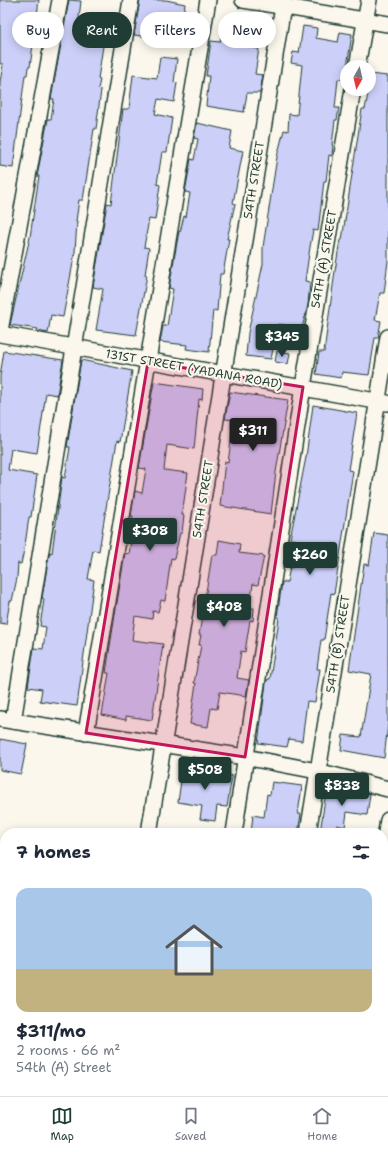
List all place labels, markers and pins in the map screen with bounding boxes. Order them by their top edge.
pin: $345 [258,324,306,358]
pin: $311 [229,418,277,452]
pin: $308 [126,518,174,552]
pin: $260 [286,542,334,576]
pin: $408 [200,594,248,628]
pin: $508 [181,757,229,791]
pin: $838 [318,773,366,807]

